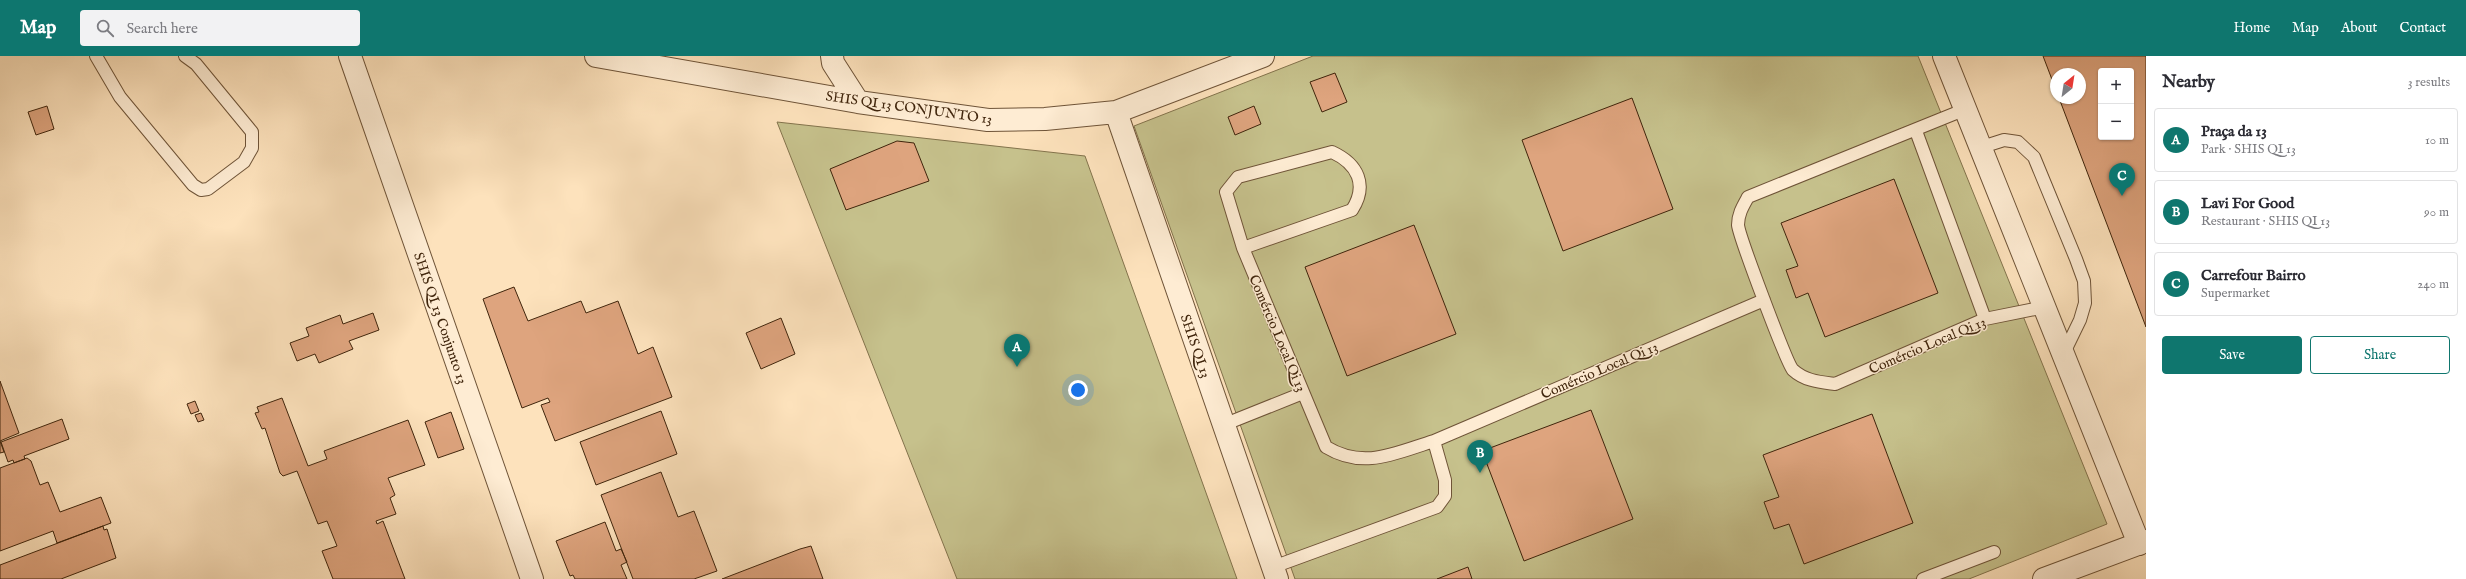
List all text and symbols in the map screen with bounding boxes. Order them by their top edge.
search box [80,10,360,46]
text: Map [20,16,56,40]
icon: search [94,17,116,39]
text: Search here [126,19,198,38]
text: Home [2234,19,2270,37]
text: Map [2292,19,2319,37]
text: About [2341,19,2377,37]
text: Contact [2399,19,2446,37]
north arrow [2050,68,2086,104]
map controls [2098,68,2134,140]
button: + [2098,68,2134,104]
text: Nearby [2162,72,2215,93]
text: 3 results [2408,74,2450,91]
street label: SHIS QI 13 CONJUNTO 13 [824,87,993,129]
button: − [2098,104,2134,140]
text: Praça da 13 [2201,122,2267,141]
text: A [2172,132,2180,149]
text: 10 m [2425,132,2449,149]
text: Park · SHIS QI 13 [2201,141,2296,158]
pin: C [2109,163,2135,196]
text: Lavi For Good [2201,194,2294,213]
text: B [2172,204,2180,221]
text: 90 m [2424,204,2449,221]
text: Restaurant · SHIS QI 13 [2201,213,2330,230]
street label: SHIS QI 13 Conjunto 13 [409,250,471,387]
text: Carrefour Bairro [2201,266,2306,285]
street label: Comércio Local Qi 13 [1244,272,1310,395]
text: C [2171,276,2181,293]
text: 240 m [2417,276,2449,293]
text: Supermarket [2201,285,2270,302]
street label: SHIS QI 13 [1176,312,1214,381]
street label: Comércio Local Qi 13 [1866,313,1989,379]
pin: A [1004,334,1030,367]
button: Save [2162,336,2302,374]
button: Share [2310,336,2450,374]
street label: Comércio Local Qi 13 [1538,338,1661,404]
your location [1068,380,1088,400]
pin: B [1467,440,1493,473]

